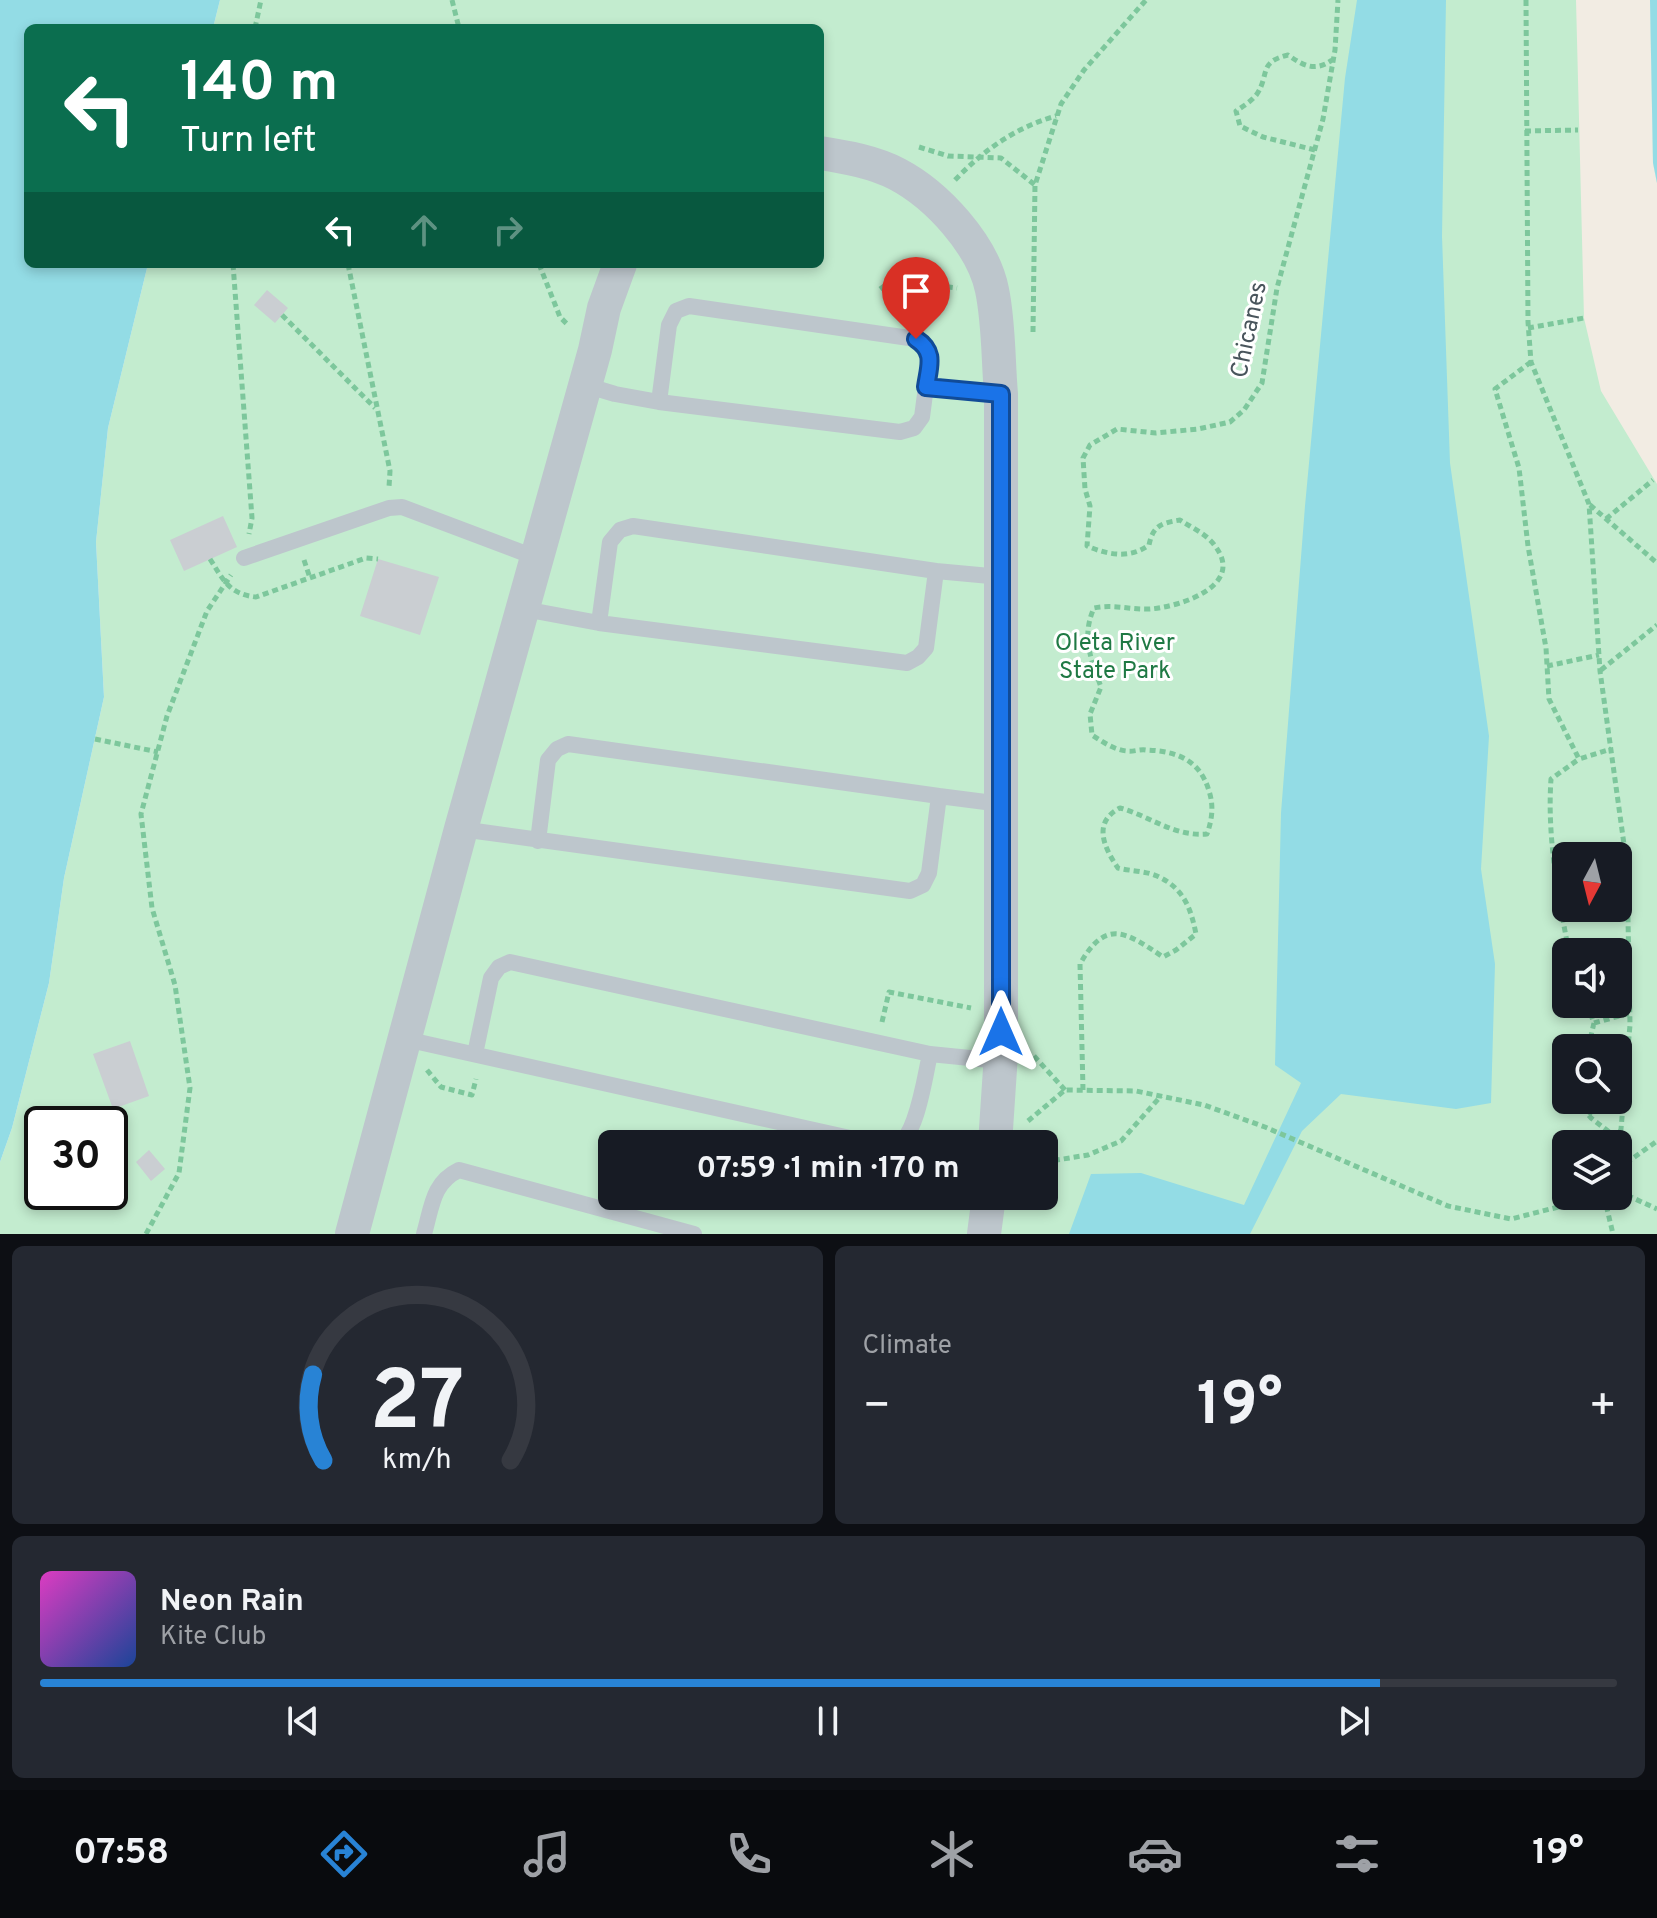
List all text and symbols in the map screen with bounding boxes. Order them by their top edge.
text: 140 m [180,50,338,120]
icon: left [48,56,152,160]
text: Turn left [180,119,317,165]
icon: left [318,208,362,252]
icon: ahead [402,208,446,252]
icon: right [486,208,530,252]
pin [882,257,950,339]
icon: arrive [894,269,938,313]
street label: Chicanes [1225,279,1275,381]
park label: Oleta River State Park [1055,629,1175,687]
north arrow [1552,842,1632,922]
map controls [1552,842,1632,1210]
button: sound [1552,938,1632,1018]
position arrow [959,990,1043,1074]
button: search [1552,1034,1632,1114]
speed limit sign: 30 [24,1106,128,1210]
button: layers [1552,1130,1632,1210]
text: 07:59 · 1 min · 170 m [697,1151,959,1188]
text: Climate [863,1330,952,1363]
text: 27 [370,1354,465,1459]
text: 19° [1197,1370,1283,1446]
text: − [863,1380,891,1436]
text: + [1589,1380,1617,1436]
text: km/h [383,1443,452,1479]
text: Neon Rain [160,1584,304,1621]
text: Kite Club [160,1621,266,1654]
icon: previous [281,1699,325,1743]
icon: pause [806,1699,850,1743]
icon: next [1332,1699,1376,1743]
icon: directions [316,1826,372,1882]
icon: music [519,1826,575,1882]
icon: phone [721,1826,777,1882]
icon: climate [924,1826,980,1882]
icon: car [1127,1826,1183,1882]
icon: filters [1329,1826,1385,1882]
text: 07:58 [73,1831,169,1877]
text: 19° [1532,1831,1584,1877]

